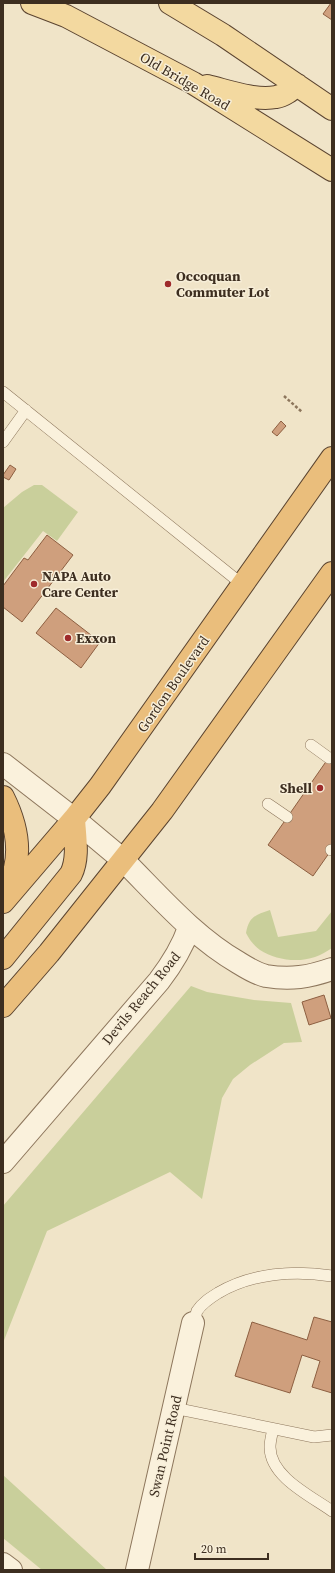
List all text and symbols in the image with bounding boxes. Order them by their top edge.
street label: Old Bridge Road [136,47,234,115]
place label: Occoquan Commuter Lot [176,266,270,302]
marker: Occoquan Commuter Lot [163,279,173,289]
place label: NAPA Auto Care Center [42,566,118,602]
marker: NAPA Auto Care Center [29,579,39,589]
place label: Exxon [76,628,116,648]
street label: Gordon Boulevard [132,632,214,736]
marker: Exxon [63,633,73,643]
place label: Shell [280,778,312,798]
marker: Shell [315,783,325,793]
street label: Devils Reach Road [97,947,185,1049]
street label: Swan Point Road [144,1393,186,1499]
scale bar [195,1535,268,1561]
text: 20 m [201,1541,227,1557]

